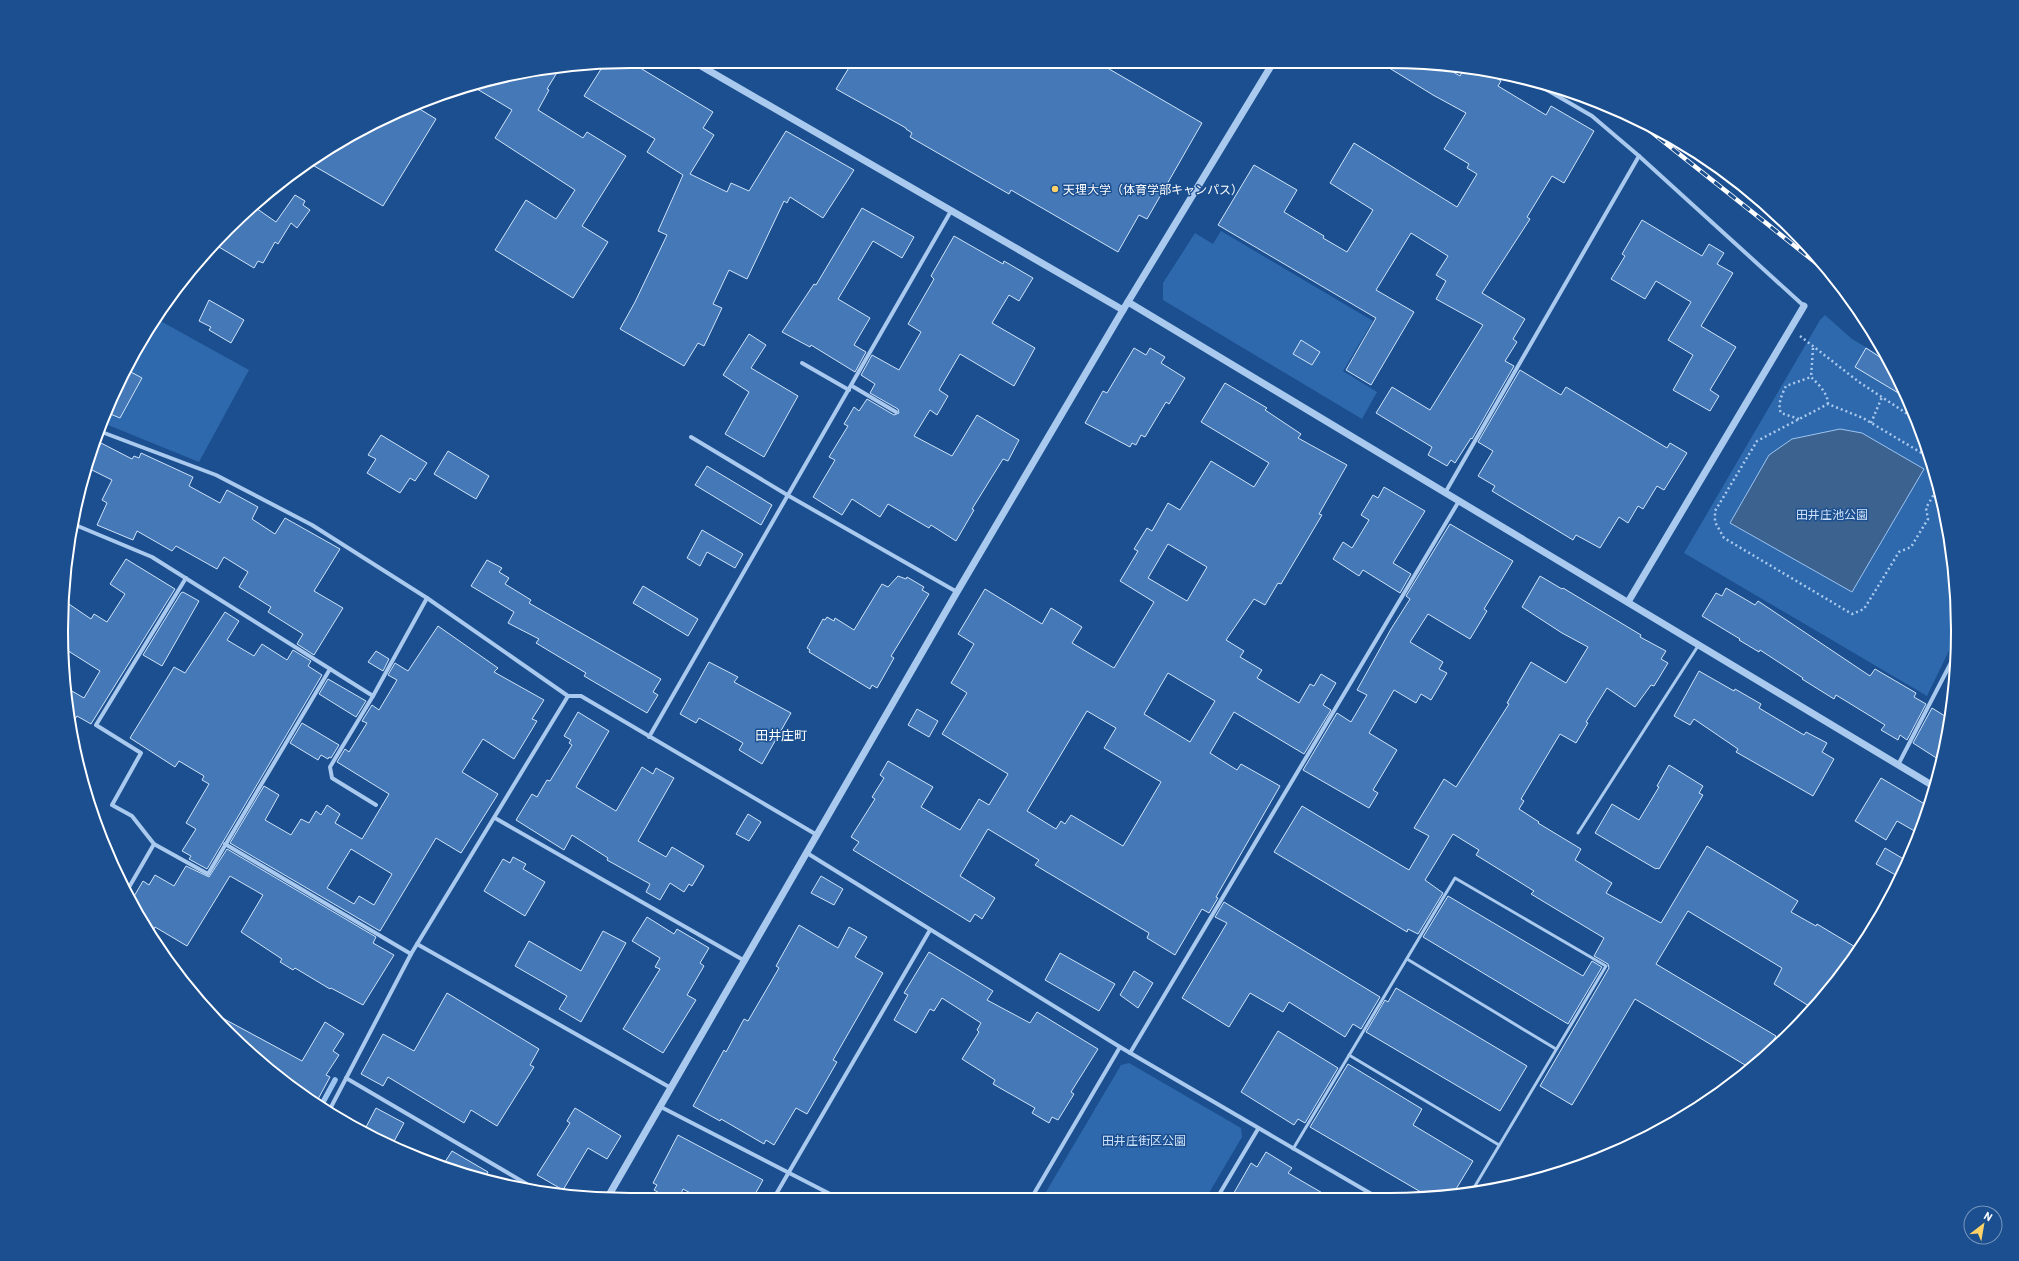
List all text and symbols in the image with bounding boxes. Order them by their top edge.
place label: 天理大学（体育学部キャンパス） [1063,182,1243,196]
marker: 天理大学（体育学部キャンパス） [1050,184,1060,194]
park label: 田井庄池公園 [1796,507,1868,521]
district label: 田井庄町 [755,727,807,743]
park label: 田井庄街区公園 [1102,1133,1186,1147]
north arrow [1963,1205,2003,1245]
text: N [1982,1209,1995,1223]

